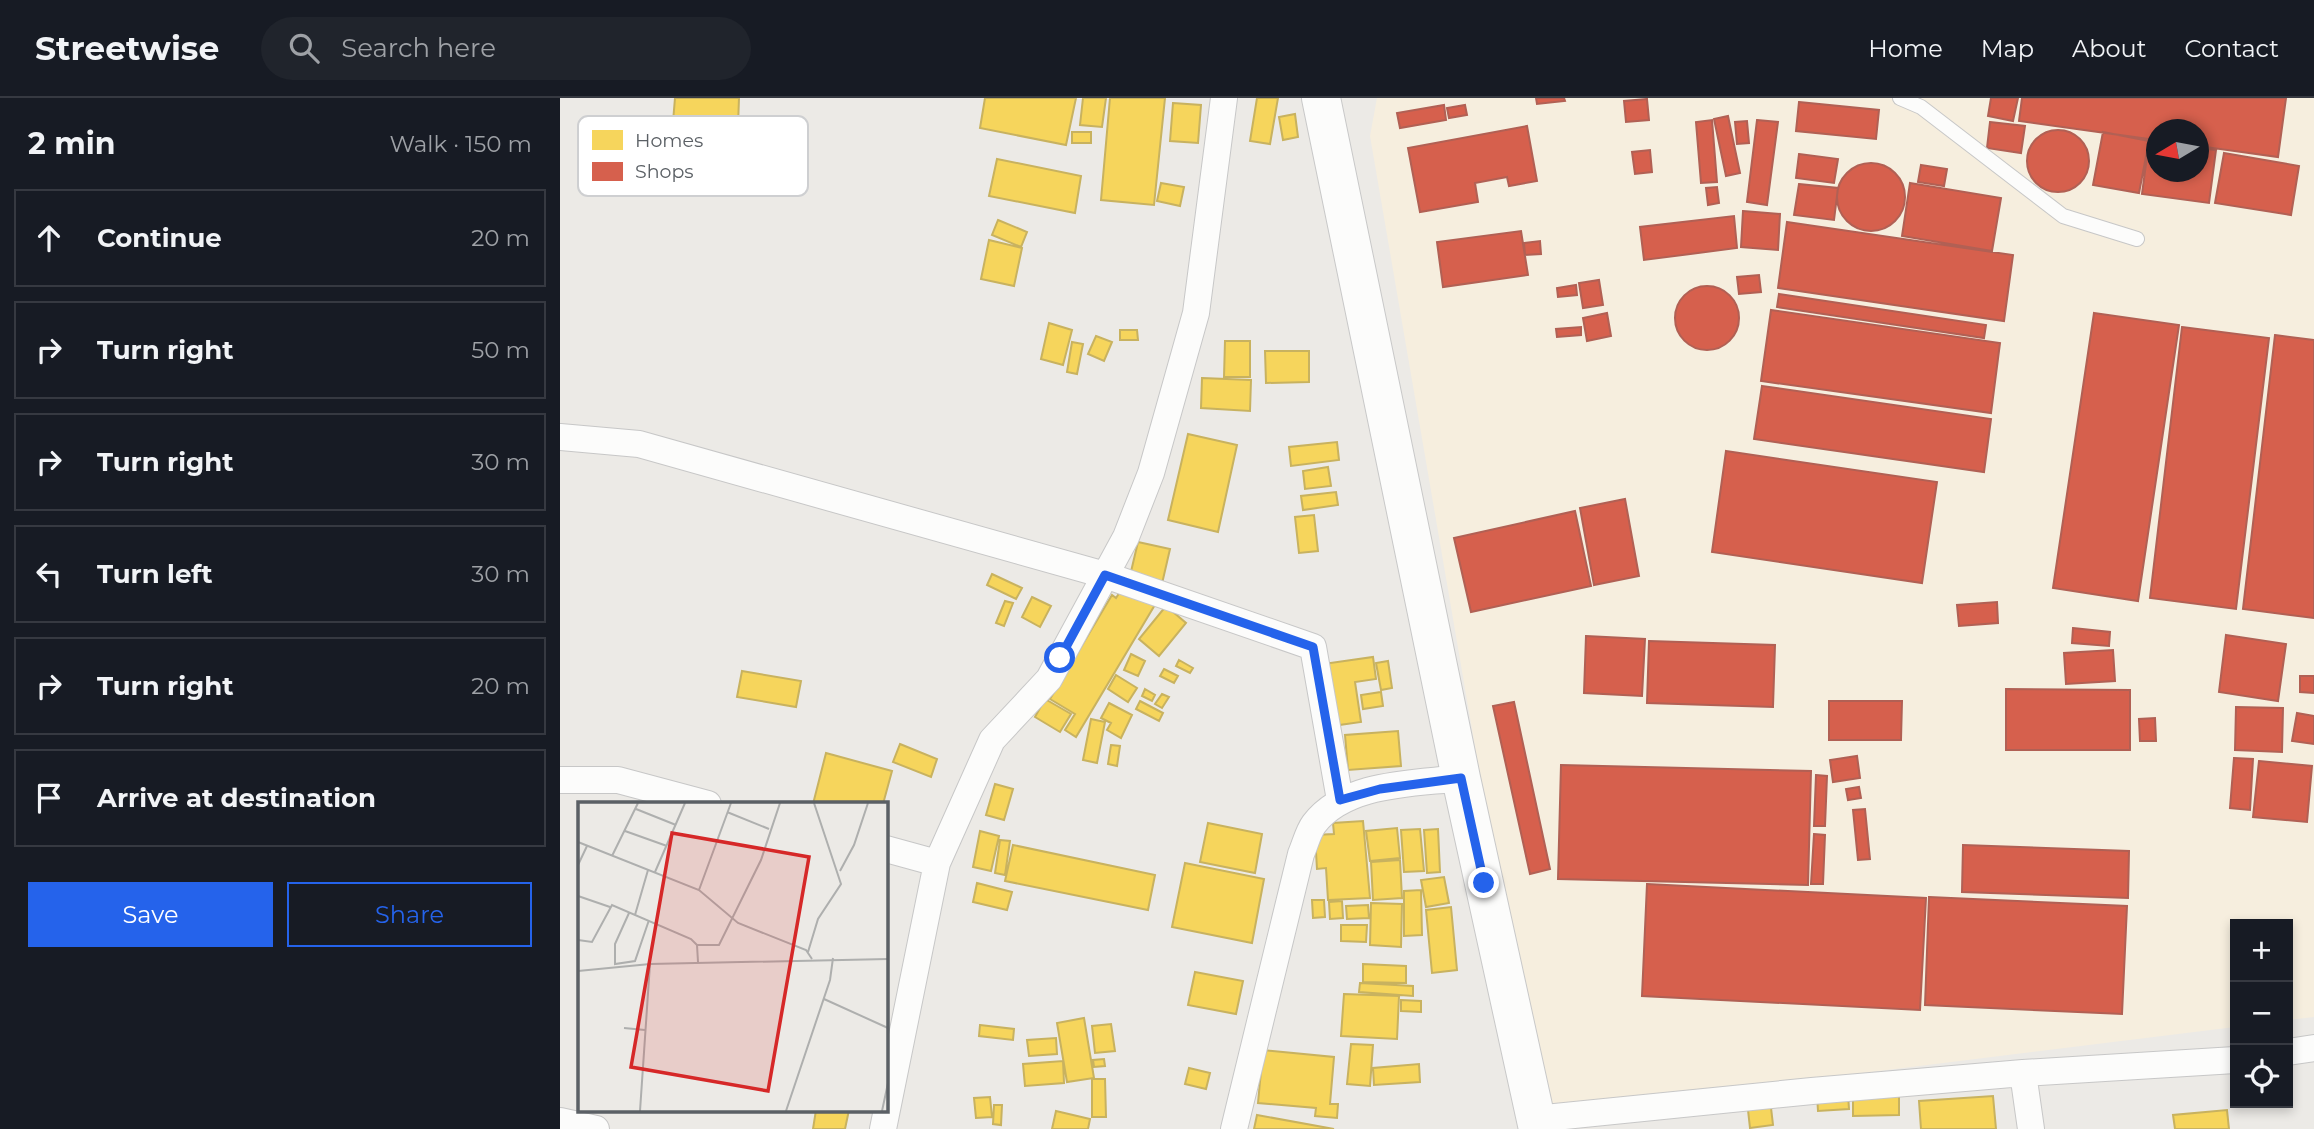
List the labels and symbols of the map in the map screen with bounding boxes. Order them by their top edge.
legend [578,116,808,196]
north arrow [2146,119,2209,182]
text: Homes [635,129,703,152]
text: Shops [635,160,694,183]
route start [1044,642,1075,673]
inset map [578,802,887,1112]
route end [1468,867,1499,898]

